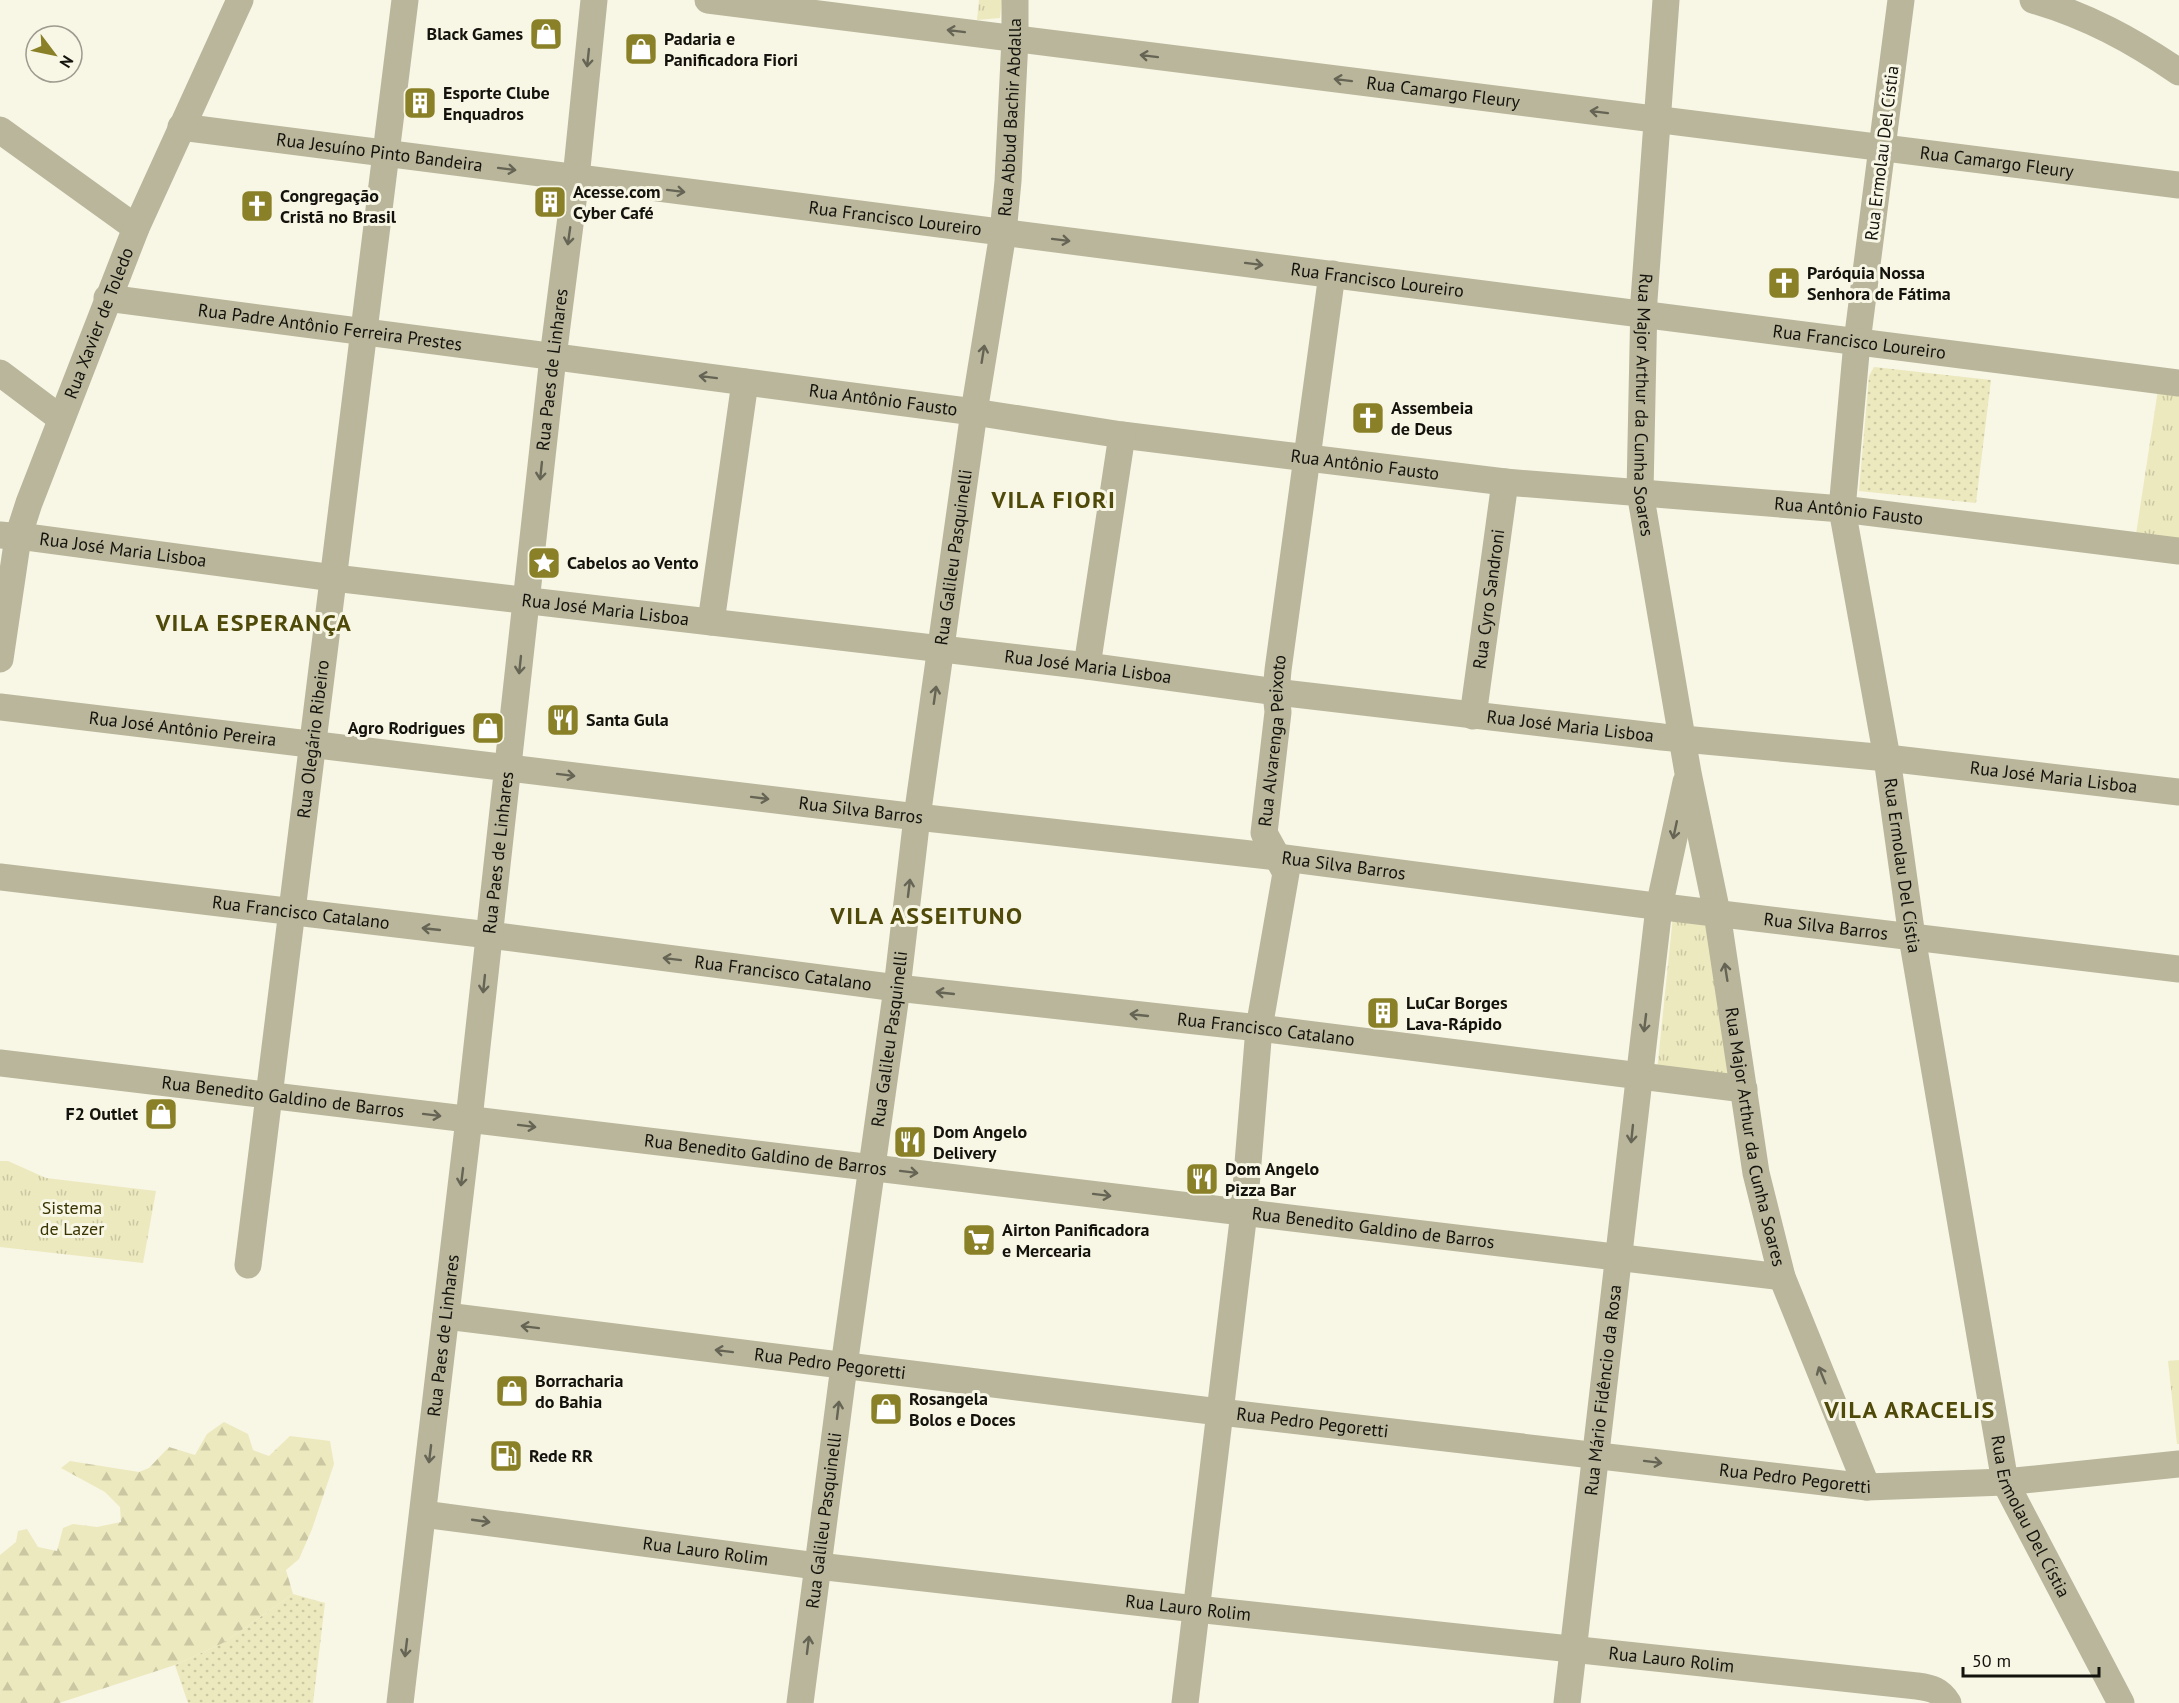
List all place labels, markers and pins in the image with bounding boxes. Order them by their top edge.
shop icon: Black Games [528,16,564,52]
place label: Black Games [427,22,523,45]
place label: Padaria e Panificadora Fiori [664,27,798,71]
shop icon: Padaria e Panificadora Fiori [623,31,659,67]
place label: Esporte Clube Enquadros [443,81,550,125]
building icon: Esporte Clube Enquadros [402,85,438,121]
place label: Acesse.com Cyber Café [573,180,661,224]
place label: Congregação Cristã no Brasil [280,184,397,228]
building icon: Acesse.com Cyber Café [532,184,568,220]
church icon: Congregação Cristã no Brasil [239,188,275,224]
place label: Paróquia Nossa Senhora de Fátima [1807,261,1951,305]
church icon: Paróquia Nossa Senhora de Fátima [1766,265,1802,301]
place label: Assembeia de Deus [1391,396,1473,440]
church icon: Assembeia de Deus [1350,400,1386,436]
place icon: Cabelos ao Vento [526,545,562,581]
place label: Cabelos ao Vento [567,551,699,574]
restaurant icon: Santa Gula [545,702,581,738]
place label: Santa Gula [586,708,669,731]
shop icon: Agro Rodrigues [470,710,506,746]
place label: Agro Rodrigues [348,716,465,739]
place label: LuCar Borges Lava-Rápido [1406,991,1508,1035]
building icon: LuCar Borges Lava-Rápido [1365,995,1401,1031]
shop icon: F2 Outlet [143,1096,179,1132]
place label: F2 Outlet [66,1102,139,1125]
place label: Dom Angelo Delivery [933,1120,1027,1164]
restaurant icon: Dom Angelo Delivery [892,1124,928,1160]
place label: Dom Angelo Pizza Bar [1225,1157,1319,1201]
restaurant icon: Dom Angelo Pizza Bar [1184,1161,1220,1197]
place label: Airton Panificadora e Mercearia [1002,1218,1150,1262]
supermarket icon: Airton Panificadora e Mercearia [961,1222,997,1258]
place label: Borracharia do Bahia [535,1369,624,1413]
shop icon: Borracharia do Bahia [494,1373,530,1409]
place label: Rosangela Bolos e Doces [909,1387,1016,1431]
shop icon: Rosangela Bolos e Doces [868,1391,904,1427]
fuel station icon: Rede RR [488,1438,524,1474]
place label: Rede RR [529,1444,593,1467]

